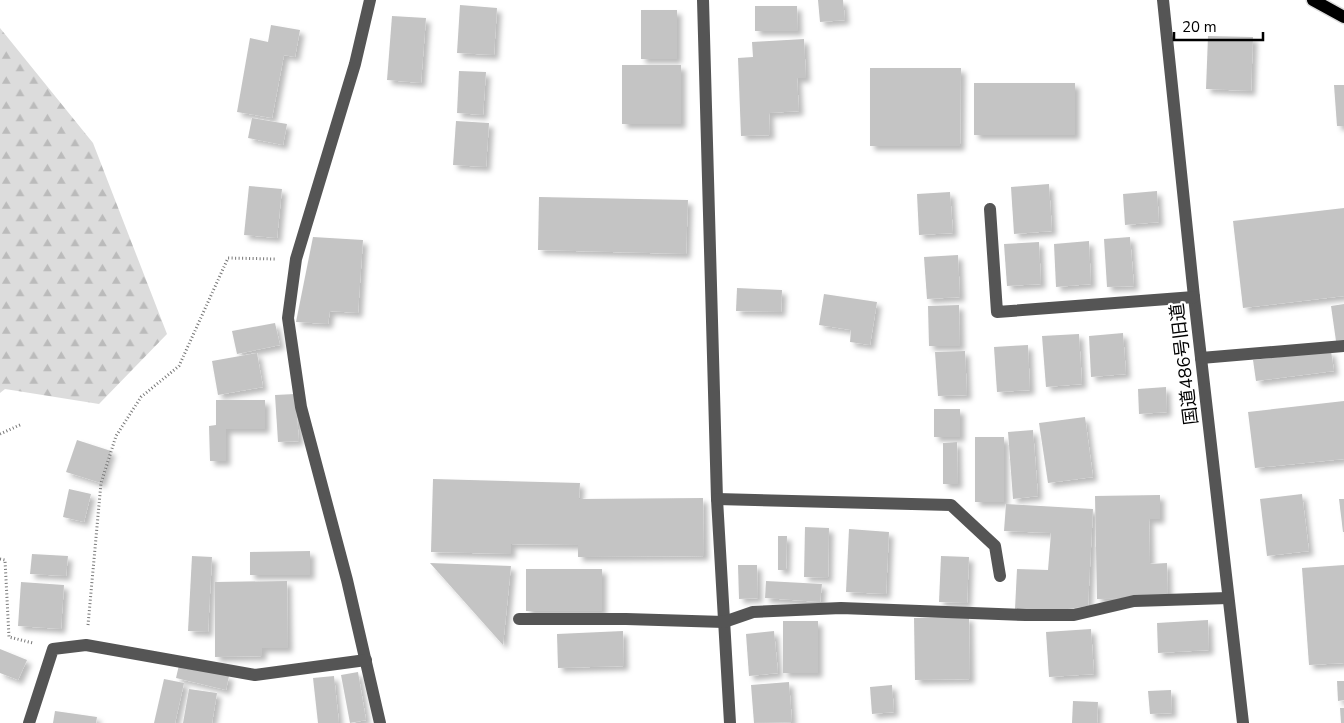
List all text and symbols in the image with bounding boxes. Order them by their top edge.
scale bar [1174,10,1263,42]
text: 20 m [1182,17,1217,37]
street label: 国道486号旧道 [1165,302,1203,426]

